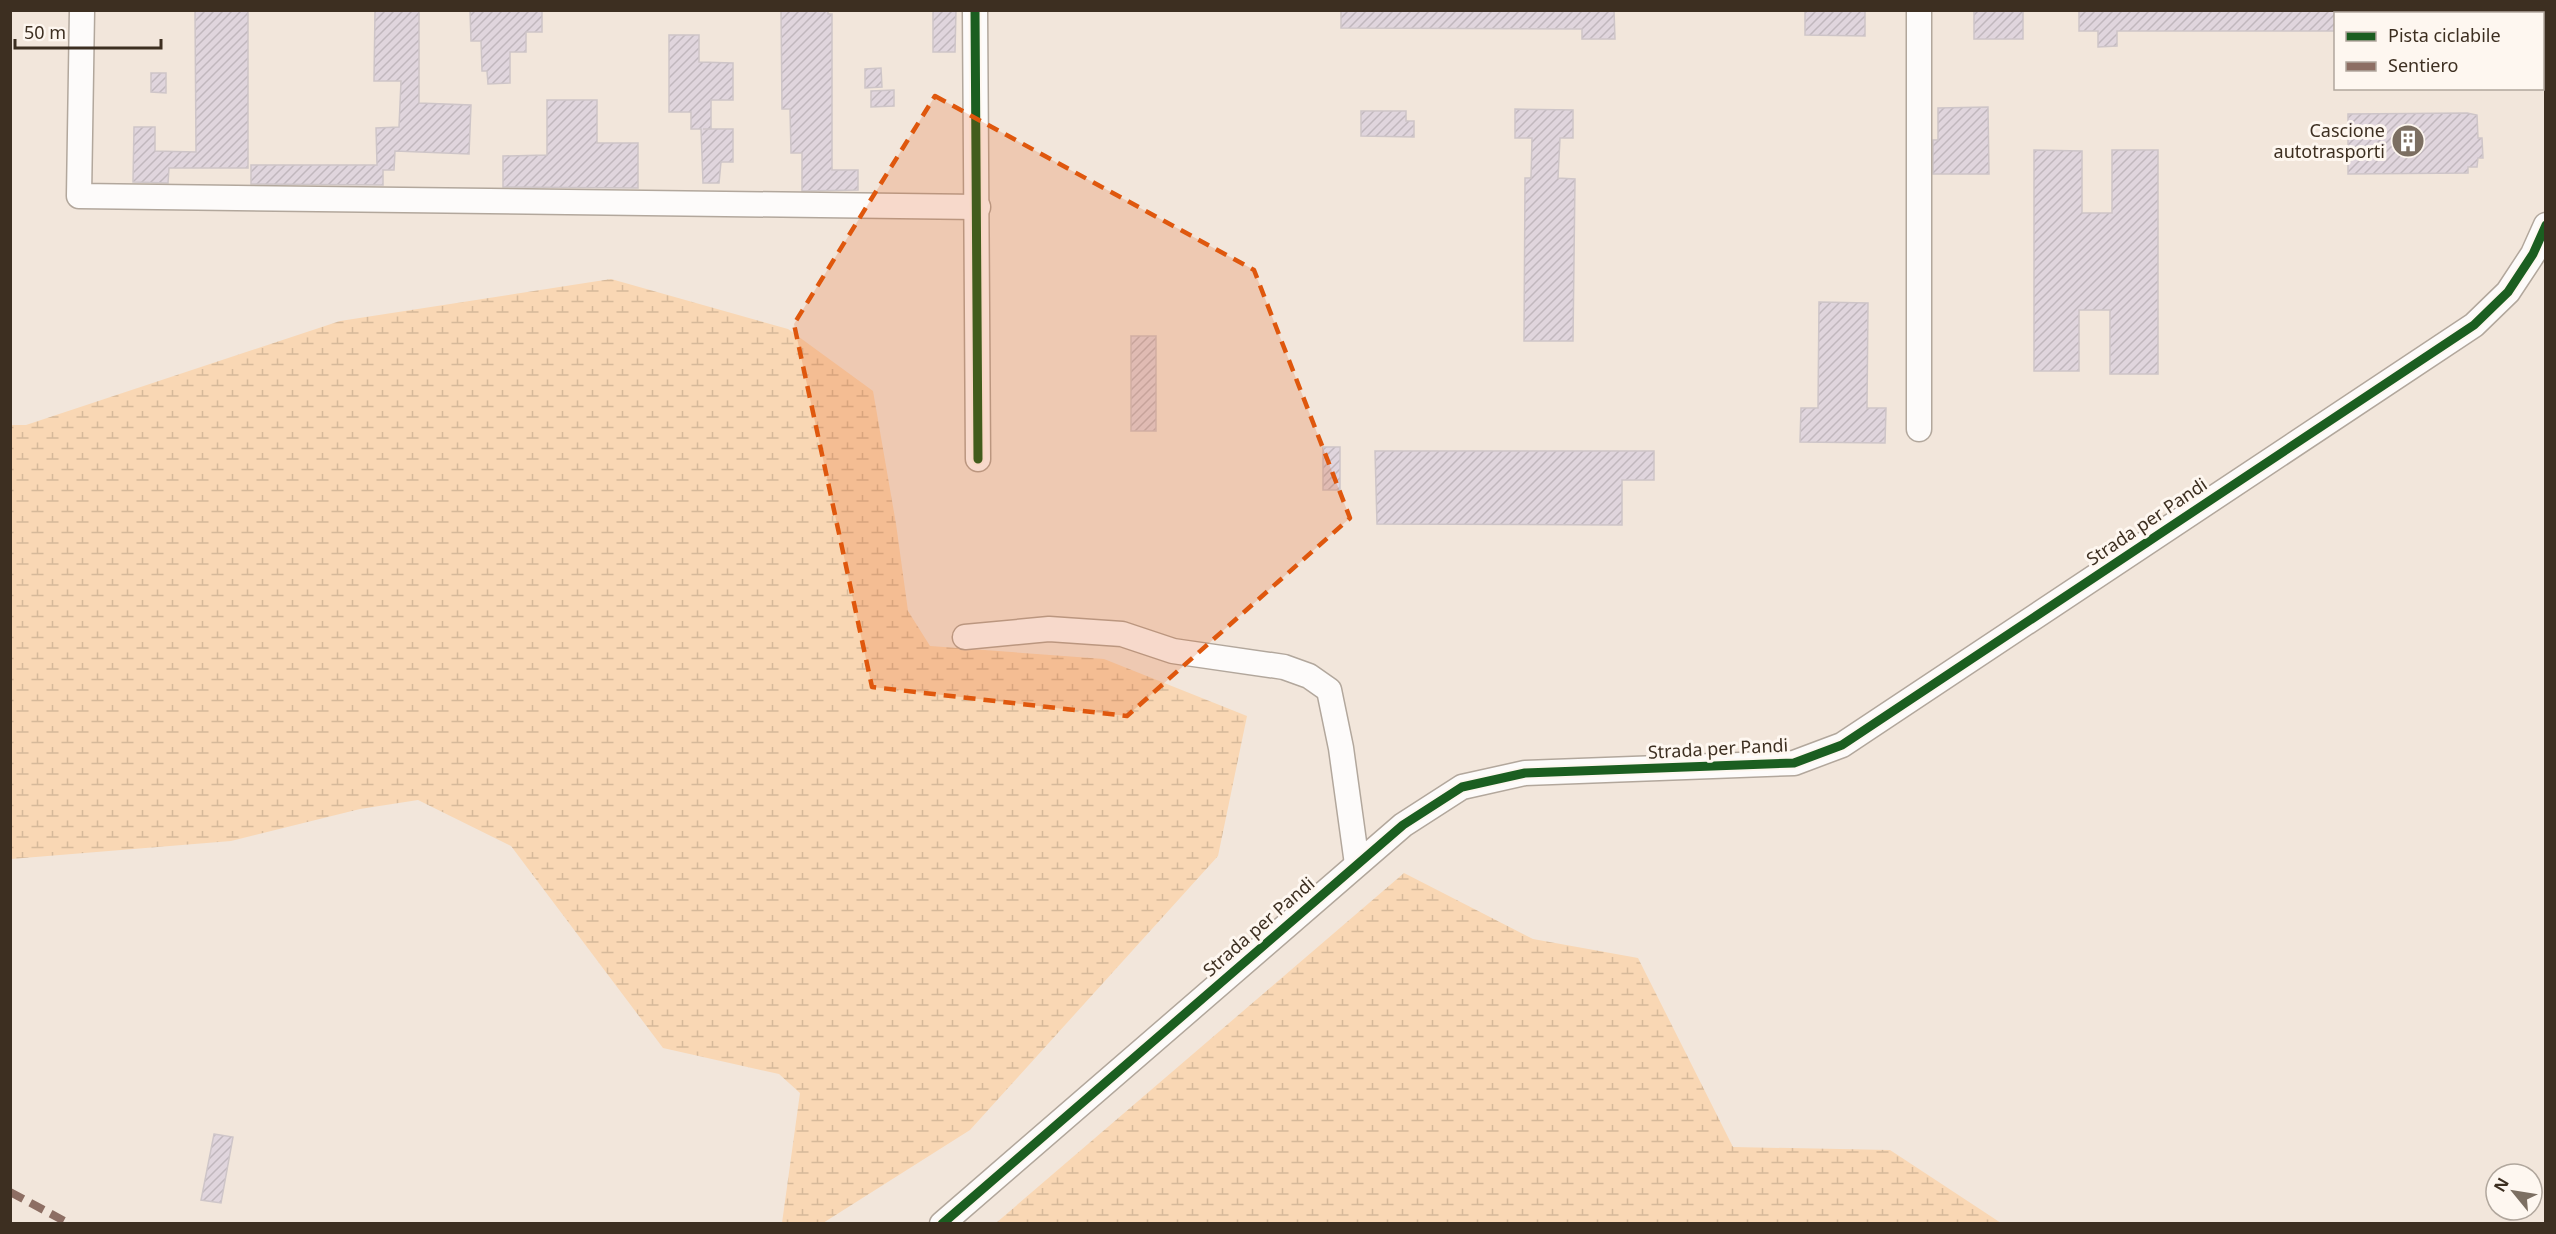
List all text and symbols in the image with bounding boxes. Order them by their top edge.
scale bar [15,12,160,50]
legend [2334,12,2544,90]
text: 50 m [24,20,66,44]
text: Pista ciclabile [2388,23,2501,47]
text: Sentiero [2388,53,2458,77]
place label: Cascione autotrasporti [2274,118,2385,163]
building icon: Cascione autotrasporti [2390,123,2426,159]
street label: Strada per Pandi [2081,472,2211,570]
street label: Strada per Pandi [1647,732,1789,764]
street label: Strada per Pandi [1197,871,1319,981]
north arrow [2484,1162,2544,1222]
text: N [2488,1173,2514,1196]

